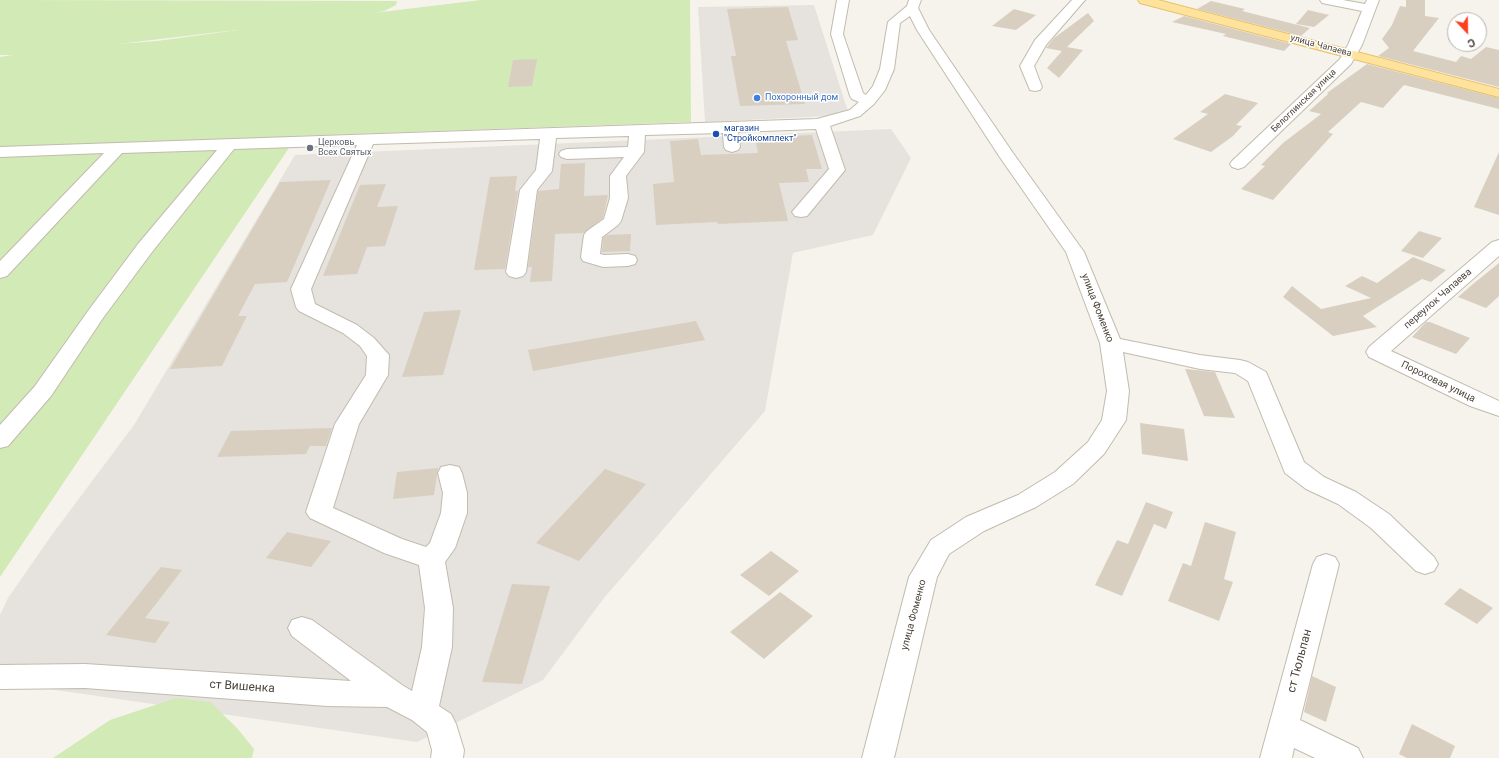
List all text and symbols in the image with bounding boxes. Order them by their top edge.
north arrow [1447,12,1487,52]
street label: улица Чапаева [1289,33,1353,59]
text: С [1466,35,1477,50]
street label: Белоглинская улица [1269,67,1339,135]
marker: Похоронный дом [752,93,762,103]
place label: Похоронный дом [765,93,838,103]
place label: магазин "Стройкомплект" [724,124,796,145]
marker: магазин "Стройкомплект" [711,129,721,139]
place label: Церковь Всех Святых [318,138,372,159]
marker: Церковь Всех Святых [305,143,315,153]
street label: переулок Чапаева [1402,266,1474,332]
street label: улица Фоменко [1078,272,1116,344]
street label: Пороховая улица [1399,359,1477,405]
street label: улица Фоменко [899,578,929,652]
street label: ст Тюльпан [1285,628,1315,694]
street label: ст Вишенка [209,678,275,696]

